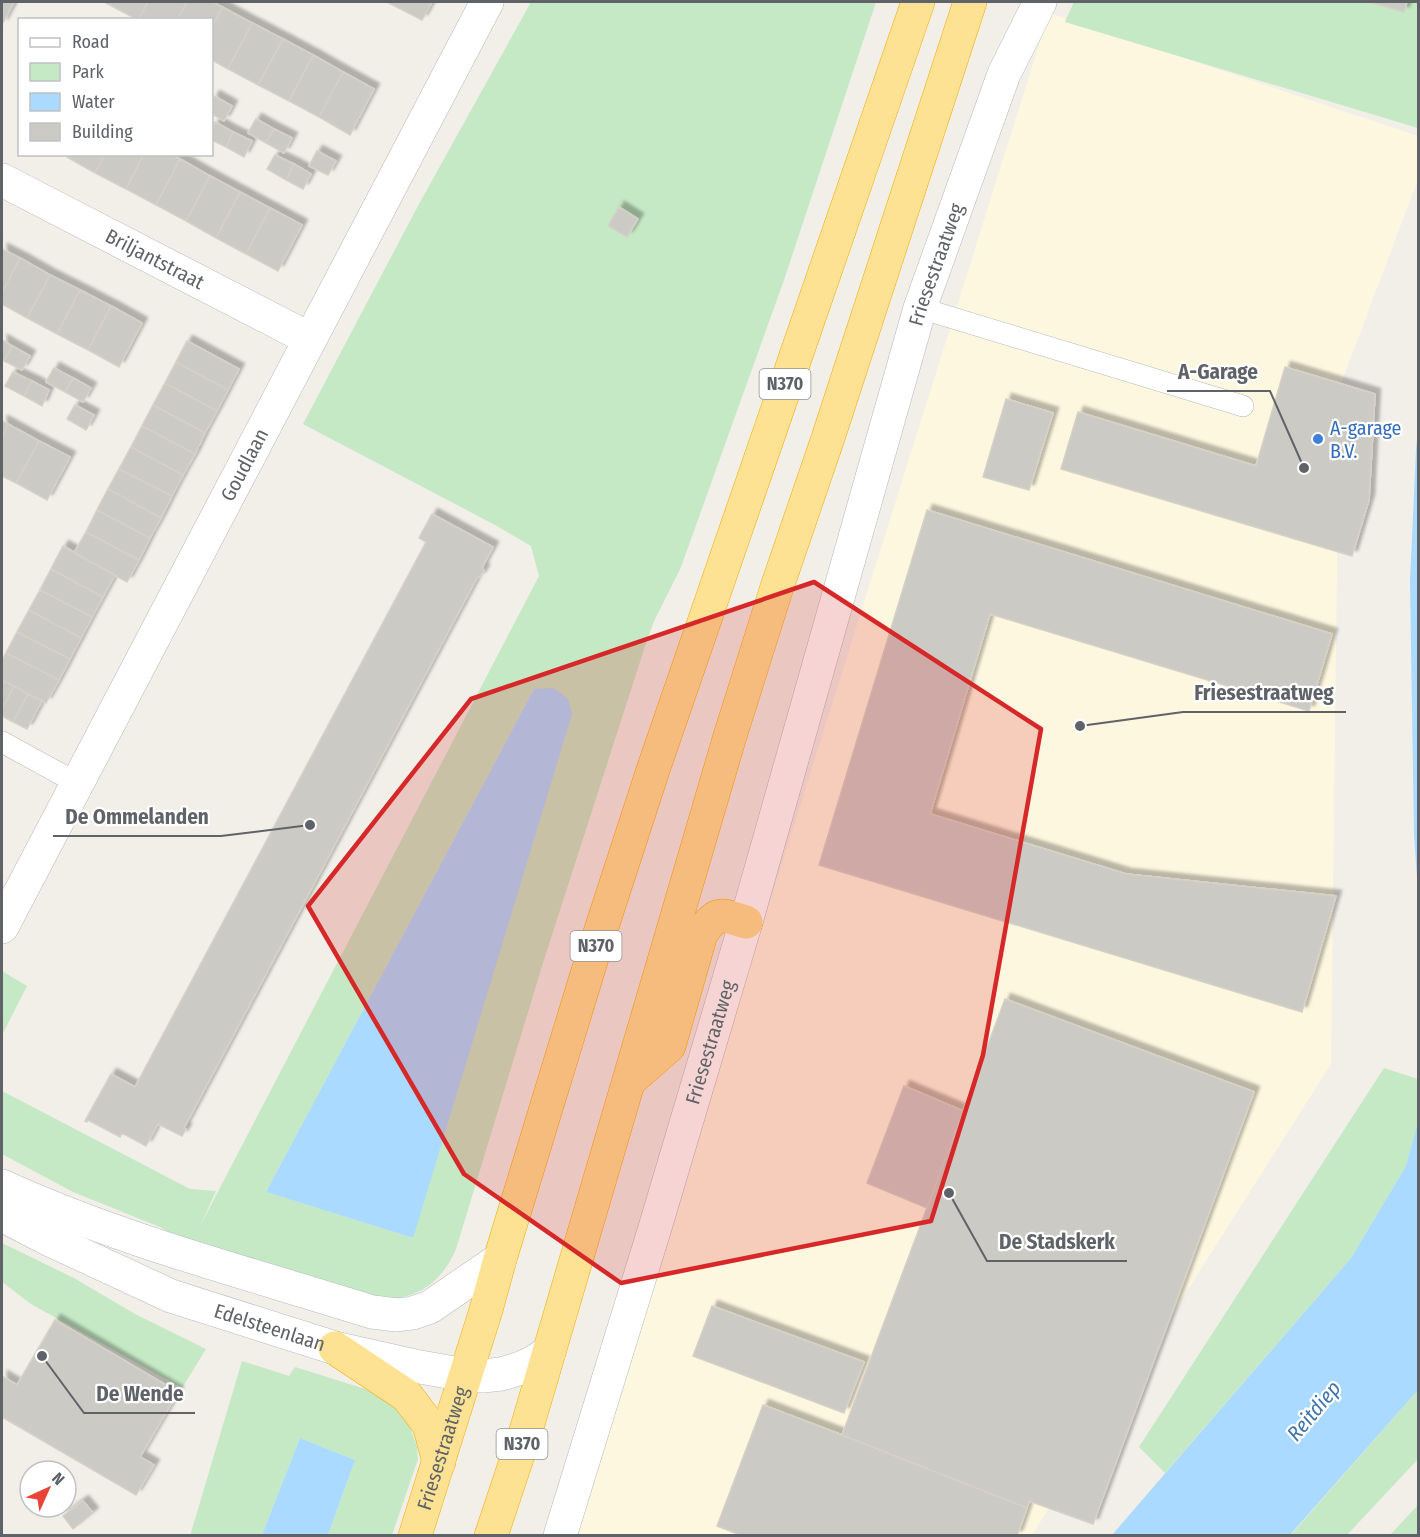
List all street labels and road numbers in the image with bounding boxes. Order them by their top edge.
street label: Friesestraatweg [904,199,969,329]
street label: Briljantstraat [101,224,209,294]
road number: N370 [760,369,810,399]
street label: Goudlaan [216,424,273,505]
road number: N370 [570,931,622,961]
street label: Friesestraatweg [680,977,740,1107]
street label: Edelsteenlaan [211,1298,328,1356]
street label: Friesestraatweg [412,1383,473,1513]
road number: N370 [496,1429,548,1459]

